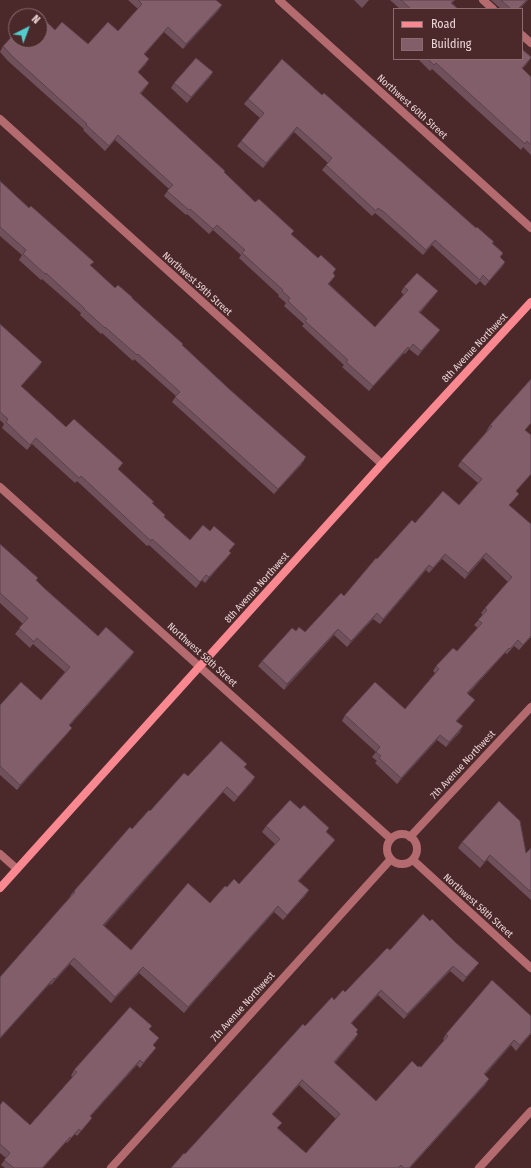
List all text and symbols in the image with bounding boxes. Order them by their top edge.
north arrow [8,8,48,48]
legend [393,8,523,60]
text: N [29,12,42,26]
text: Road [431,17,456,31]
text: Building [431,37,471,51]
street label: Northwest 60th Street [374,72,450,142]
street label: Northwest 59th Street [160,250,234,318]
street label: 8th Avenue Northwest [440,311,510,385]
street label: 8th Avenue Northwest [222,550,292,626]
street label: Northwest 58th Street [165,620,239,690]
street label: 7th Avenue Northwest [428,728,498,802]
street label: Northwest 58th Street [441,871,515,941]
street label: 7th Avenue Northwest [209,970,277,1044]

